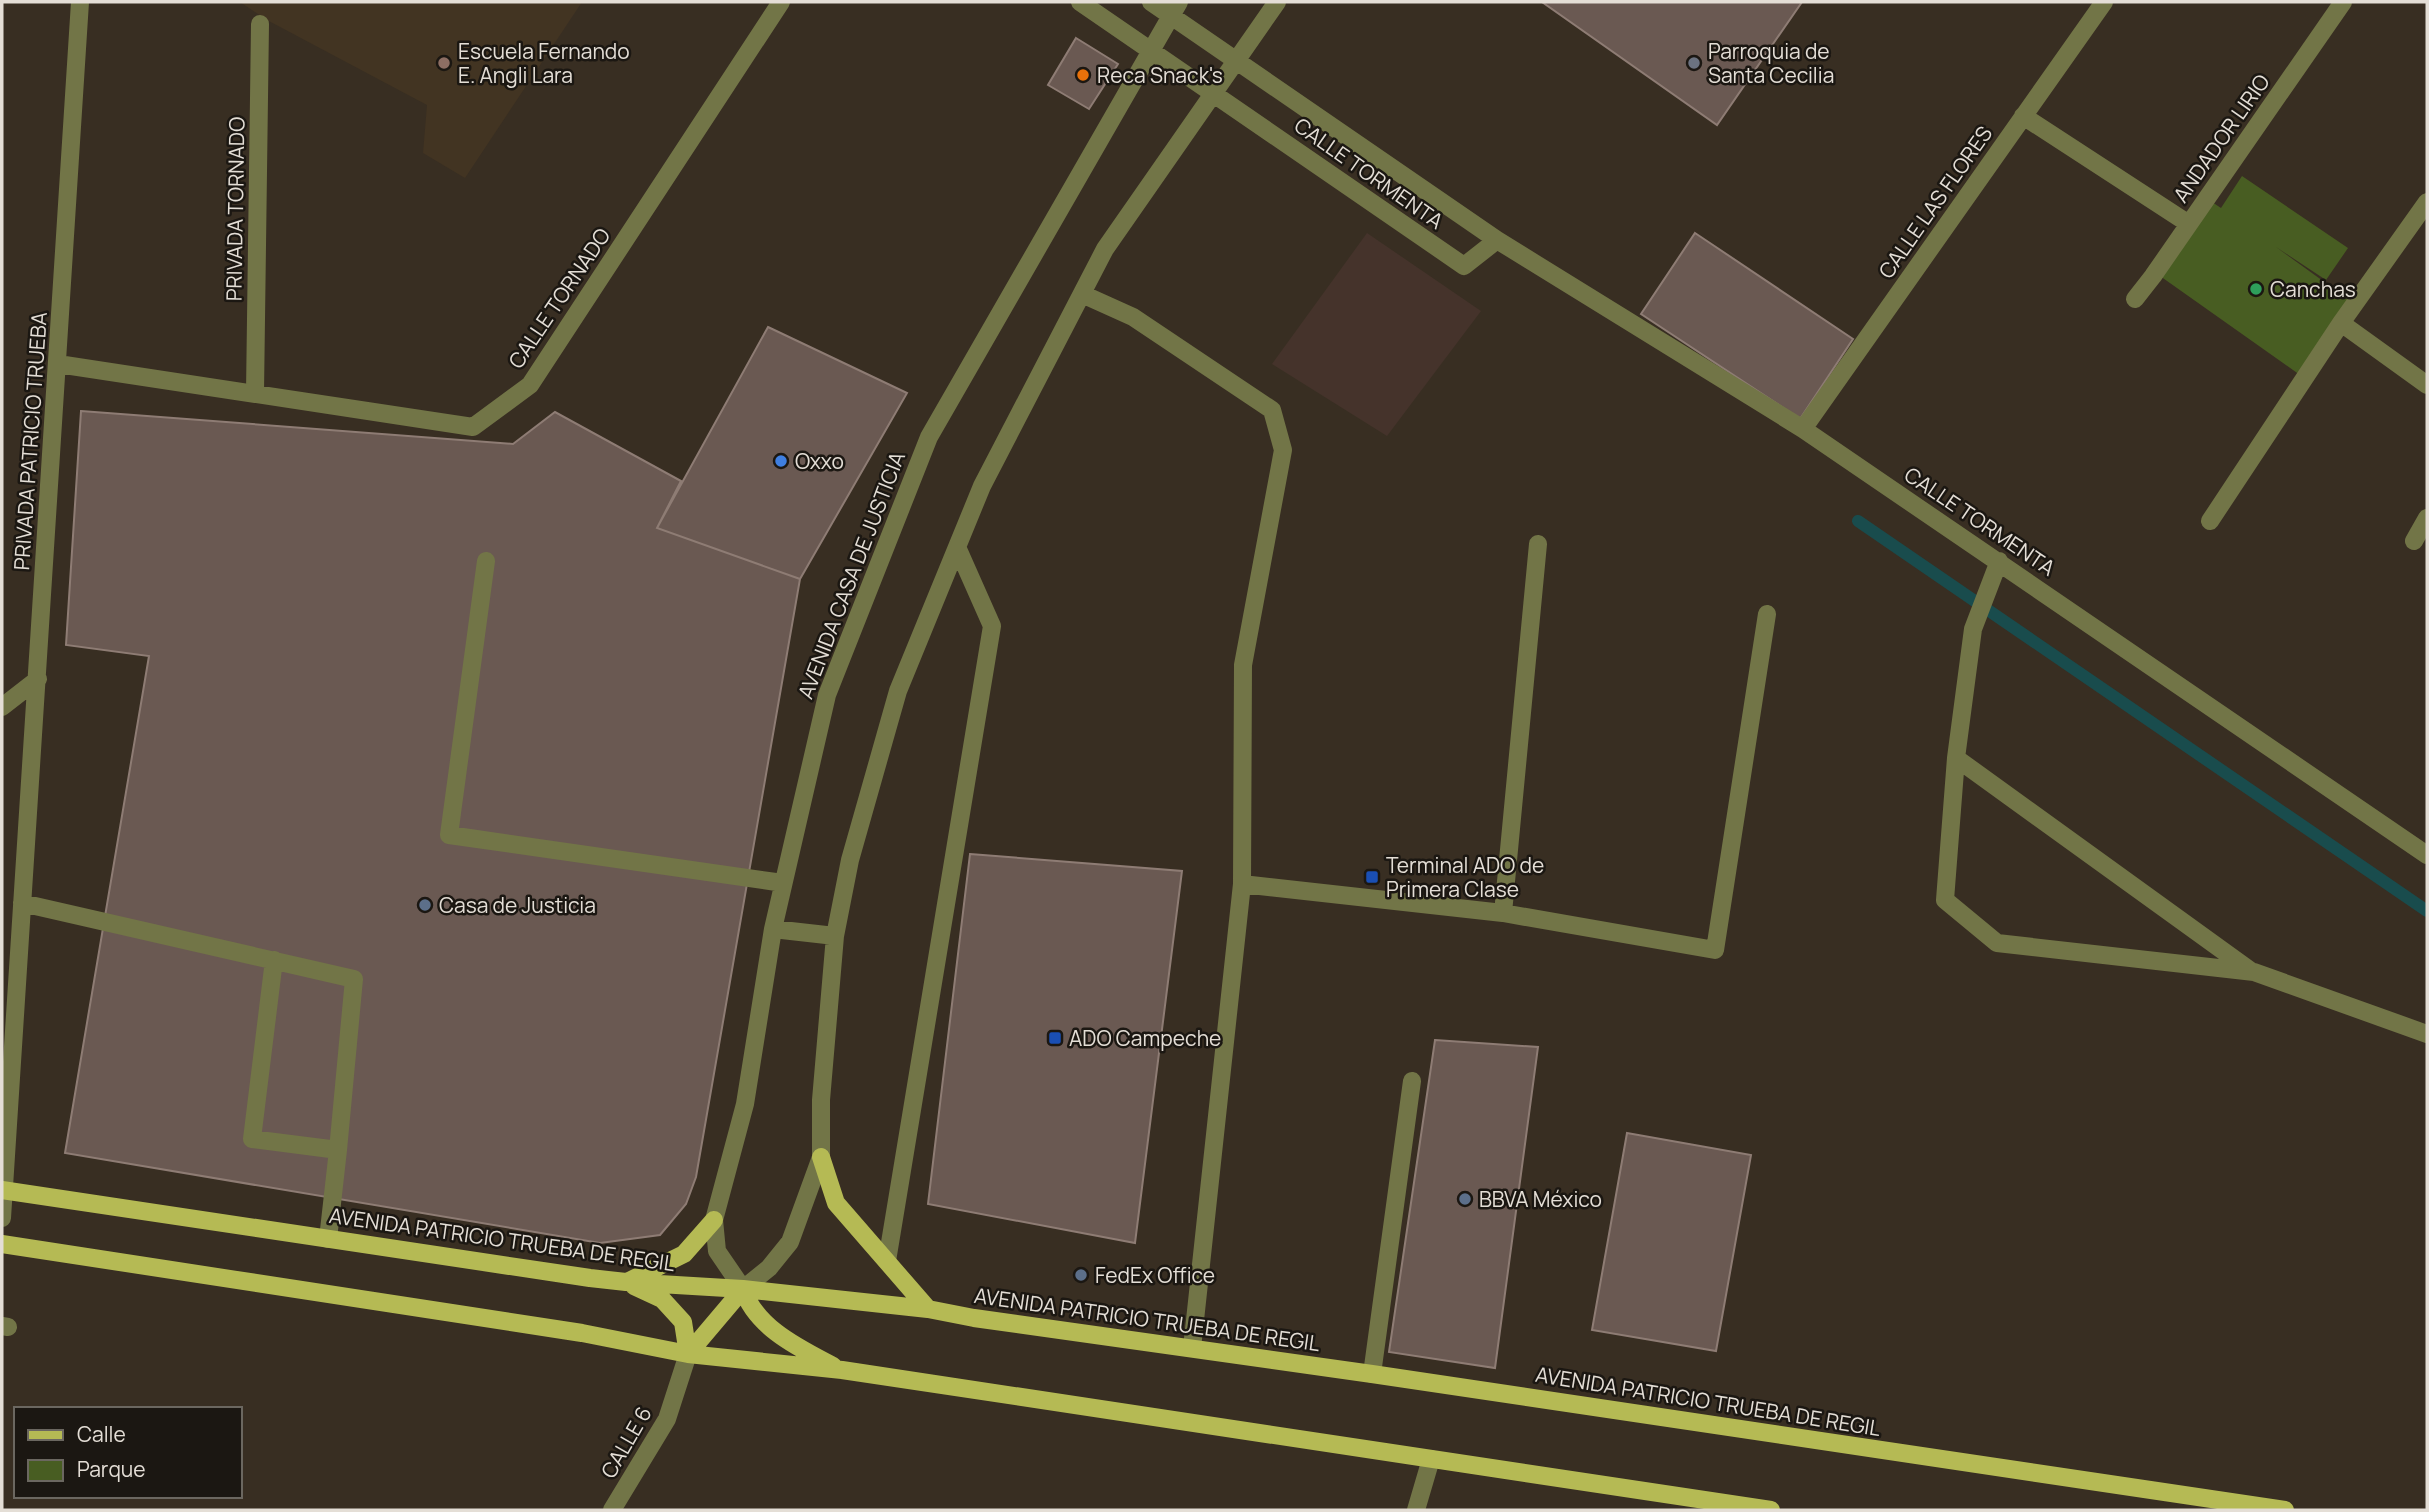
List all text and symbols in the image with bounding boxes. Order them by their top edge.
place label: Escuela Fernando E. Angli Lara [458,37,630,89]
place label: Parroquia de Santa Cecilia [1708,37,1834,89]
marker: Escuela Fernando E. Angli Lara [436,55,452,71]
marker: Parroquia de Santa Cecilia [1686,55,1702,71]
place label: Reca Snack's [1097,61,1223,89]
marker: Reca Snack's [1075,67,1091,83]
street label: ANDADOR LIRIO [2166,68,2276,208]
street label: CALLE TORMENTA [1289,111,1449,235]
street label: PRIVADA TORNADO [219,117,251,301]
street label: CALLE LAS FLORES [1872,120,1998,284]
street label: CALLE TORNADO [502,222,616,374]
place label: Canchas [2270,275,2356,303]
marker: Canchas [2248,281,2264,297]
street label: PRIVADA PATRICIO TRUEBA [7,311,53,571]
street label: AVENIDA CASA DE JUSTICIA [791,447,911,703]
place label: Oxxo [795,447,844,475]
marker: Oxxo [773,453,789,469]
street label: CALLE TORMENTA [1899,460,2061,582]
place label: Terminal ADO de Primera Clase [1386,851,1544,903]
marker: Terminal ADO de Primera Clase [1364,869,1380,885]
place label: Casa de Justicia [439,891,596,919]
marker: Casa de Justicia [417,897,433,913]
place label: ADO Campeche [1069,1024,1221,1052]
marker: ADO Campeche [1047,1030,1063,1046]
place label: BBVA México [1479,1185,1602,1213]
marker: BBVA México [1457,1191,1473,1207]
street label: AVENIDA PATRICIO TRUEBA DE REGIL [327,1201,677,1277]
place label: FedEx Office [1095,1261,1215,1289]
marker: FedEx Office [1073,1267,1089,1283]
street label: AVENIDA PATRICIO TRUEBA DE REGIL [972,1281,1322,1357]
street label: AVENIDA PATRICIO TRUEBA DE REGIL [1534,1360,1883,1442]
street label: CALLE 6 [594,1401,658,1483]
legend [14,1407,242,1498]
text: Calle [77,1420,126,1448]
text: Parque [77,1455,146,1483]

